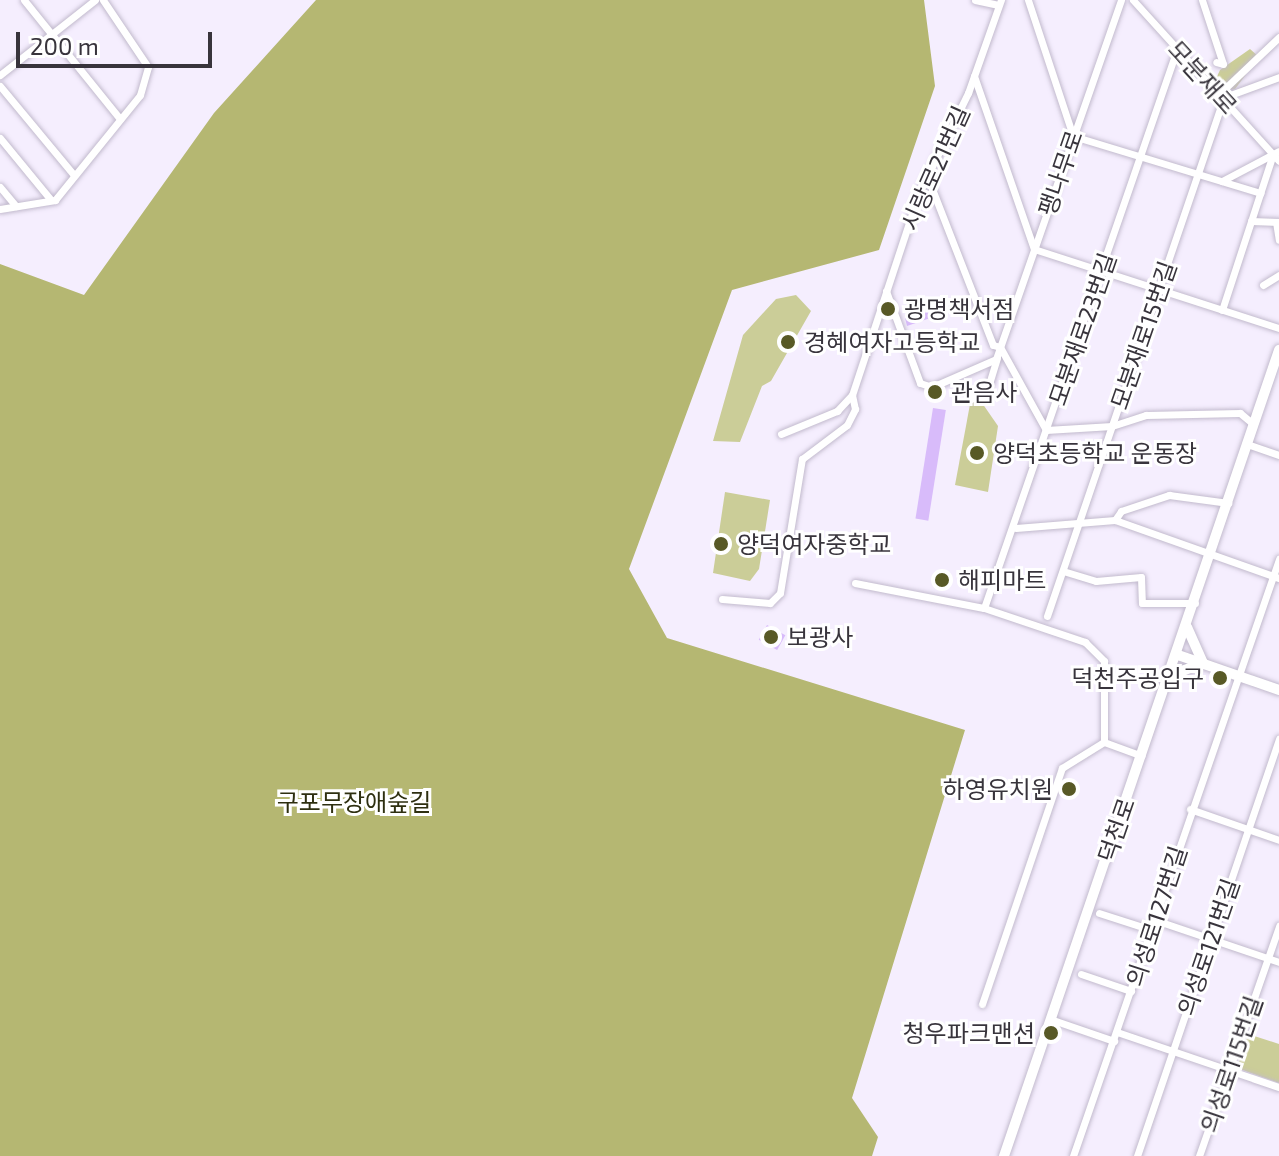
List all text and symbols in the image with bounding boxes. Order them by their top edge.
scale bar [20,16,216,66]
text: 200 m [30,31,99,60]
street label: 모분재로 [1163,35,1243,119]
street label: 시랑로21번길 [895,101,975,235]
street label: 팽나무로 [1032,127,1088,219]
street label: 모분재로23번길 [1042,249,1122,409]
street label: 모분재로15번길 [1104,257,1182,413]
place label: 광명책서점 [904,295,1014,323]
marker: 광명책서점 [879,300,897,318]
place label: 경혜여자고등학교 [804,328,981,356]
marker: 경혜여자고등학교 [779,333,797,351]
place label: 관음사 [951,378,1017,406]
marker: 관음사 [926,383,944,401]
place label: 양덕초등학교 운동장 [993,439,1197,467]
marker: 양덕초등학교 운동장 [968,444,986,462]
place label: 양덕여자중학교 [737,530,892,558]
marker: 양덕여자중학교 [712,535,730,553]
place label: 해피마트 [958,566,1046,594]
marker: 해피마트 [933,571,951,589]
place label: 보광사 [787,623,853,651]
marker: 보광사 [762,628,780,646]
place label: 덕천주공입구 [1072,664,1204,692]
marker: 덕천주공입구 [1211,669,1229,687]
place label: 하영유치원 [943,775,1053,803]
marker: 하영유치원 [1060,780,1078,798]
park label: 구포무장애숲길 [277,788,431,816]
street label: 덕천로 [1092,794,1140,866]
street label: 의성로127번길 [1120,842,1192,990]
street label: 의성로121번길 [1171,875,1245,1019]
street label: 의성로115번길 [1194,992,1268,1136]
place label: 청우파크맨션 [903,1019,1035,1047]
marker: 청우파크맨션 [1042,1024,1060,1042]

